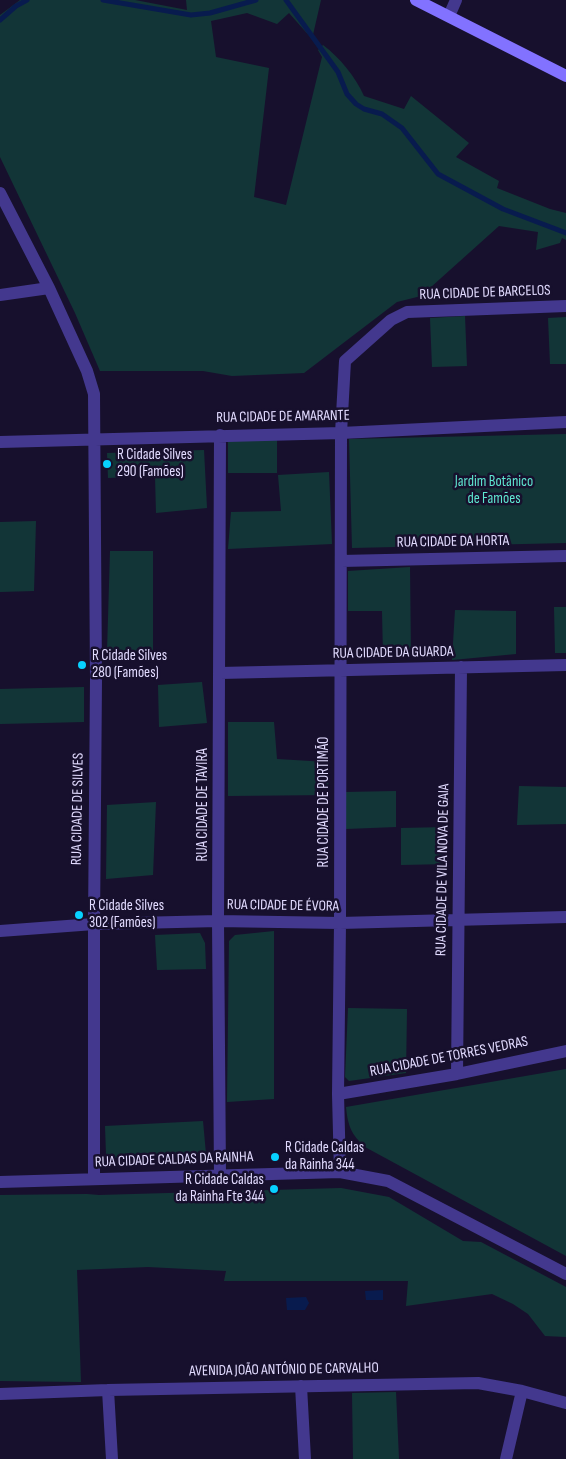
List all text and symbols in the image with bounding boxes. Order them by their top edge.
street label: RUA CIDADE DE BARCELOS [419,282,551,304]
street label: RUA CIDADE DE AMARANTE [216,407,350,427]
place label: R Cidade Silves 290 (Famões) [117,446,192,481]
marker: R Cidade Silves 290 (Famões) [101,458,113,470]
park label: Jardim Botânico de Famões [455,473,533,508]
street label: RUA CIDADE DA HORTA [397,532,509,552]
street label: RUA CIDADE DA GUARDA [333,643,453,663]
place label: R Cidade Silves 280 (Famões) [92,647,167,682]
marker: R Cidade Silves 280 (Famões) [76,659,88,671]
street label: RUA CIDADE DE PORTIMÃO [315,737,333,867]
street label: RUA CIDADE DE TAVIRA [194,748,212,862]
street label: RUA CIDADE DE SILVES [68,753,88,865]
street label: RUA CIDADE DE VILA NOVA DE GAIA [432,784,454,956]
street label: RUA CIDADE DE ÉVORA [227,896,339,916]
place label: R Cidade Silves 302 (Famões) [89,897,164,932]
marker: R Cidade Silves 302 (Famões) [73,909,85,921]
street label: RUA CIDADE DE TORRES VEDRAS [368,1033,530,1081]
place label: R Cidade Caldas da Rainha 344 [285,1139,364,1174]
street label: RUA CIDADE CALDAS DA RAINHA [95,1148,253,1172]
marker: R Cidade Caldas da Rainha 344 [269,1151,281,1163]
place label: R Cidade Caldas da Rainha Fte 344 [176,1171,264,1206]
marker: R Cidade Caldas da Rainha Fte 344 [268,1183,280,1195]
street label: AVENIDA JOÃO ANTÓNIO DE CARVALHO [189,1359,379,1381]

